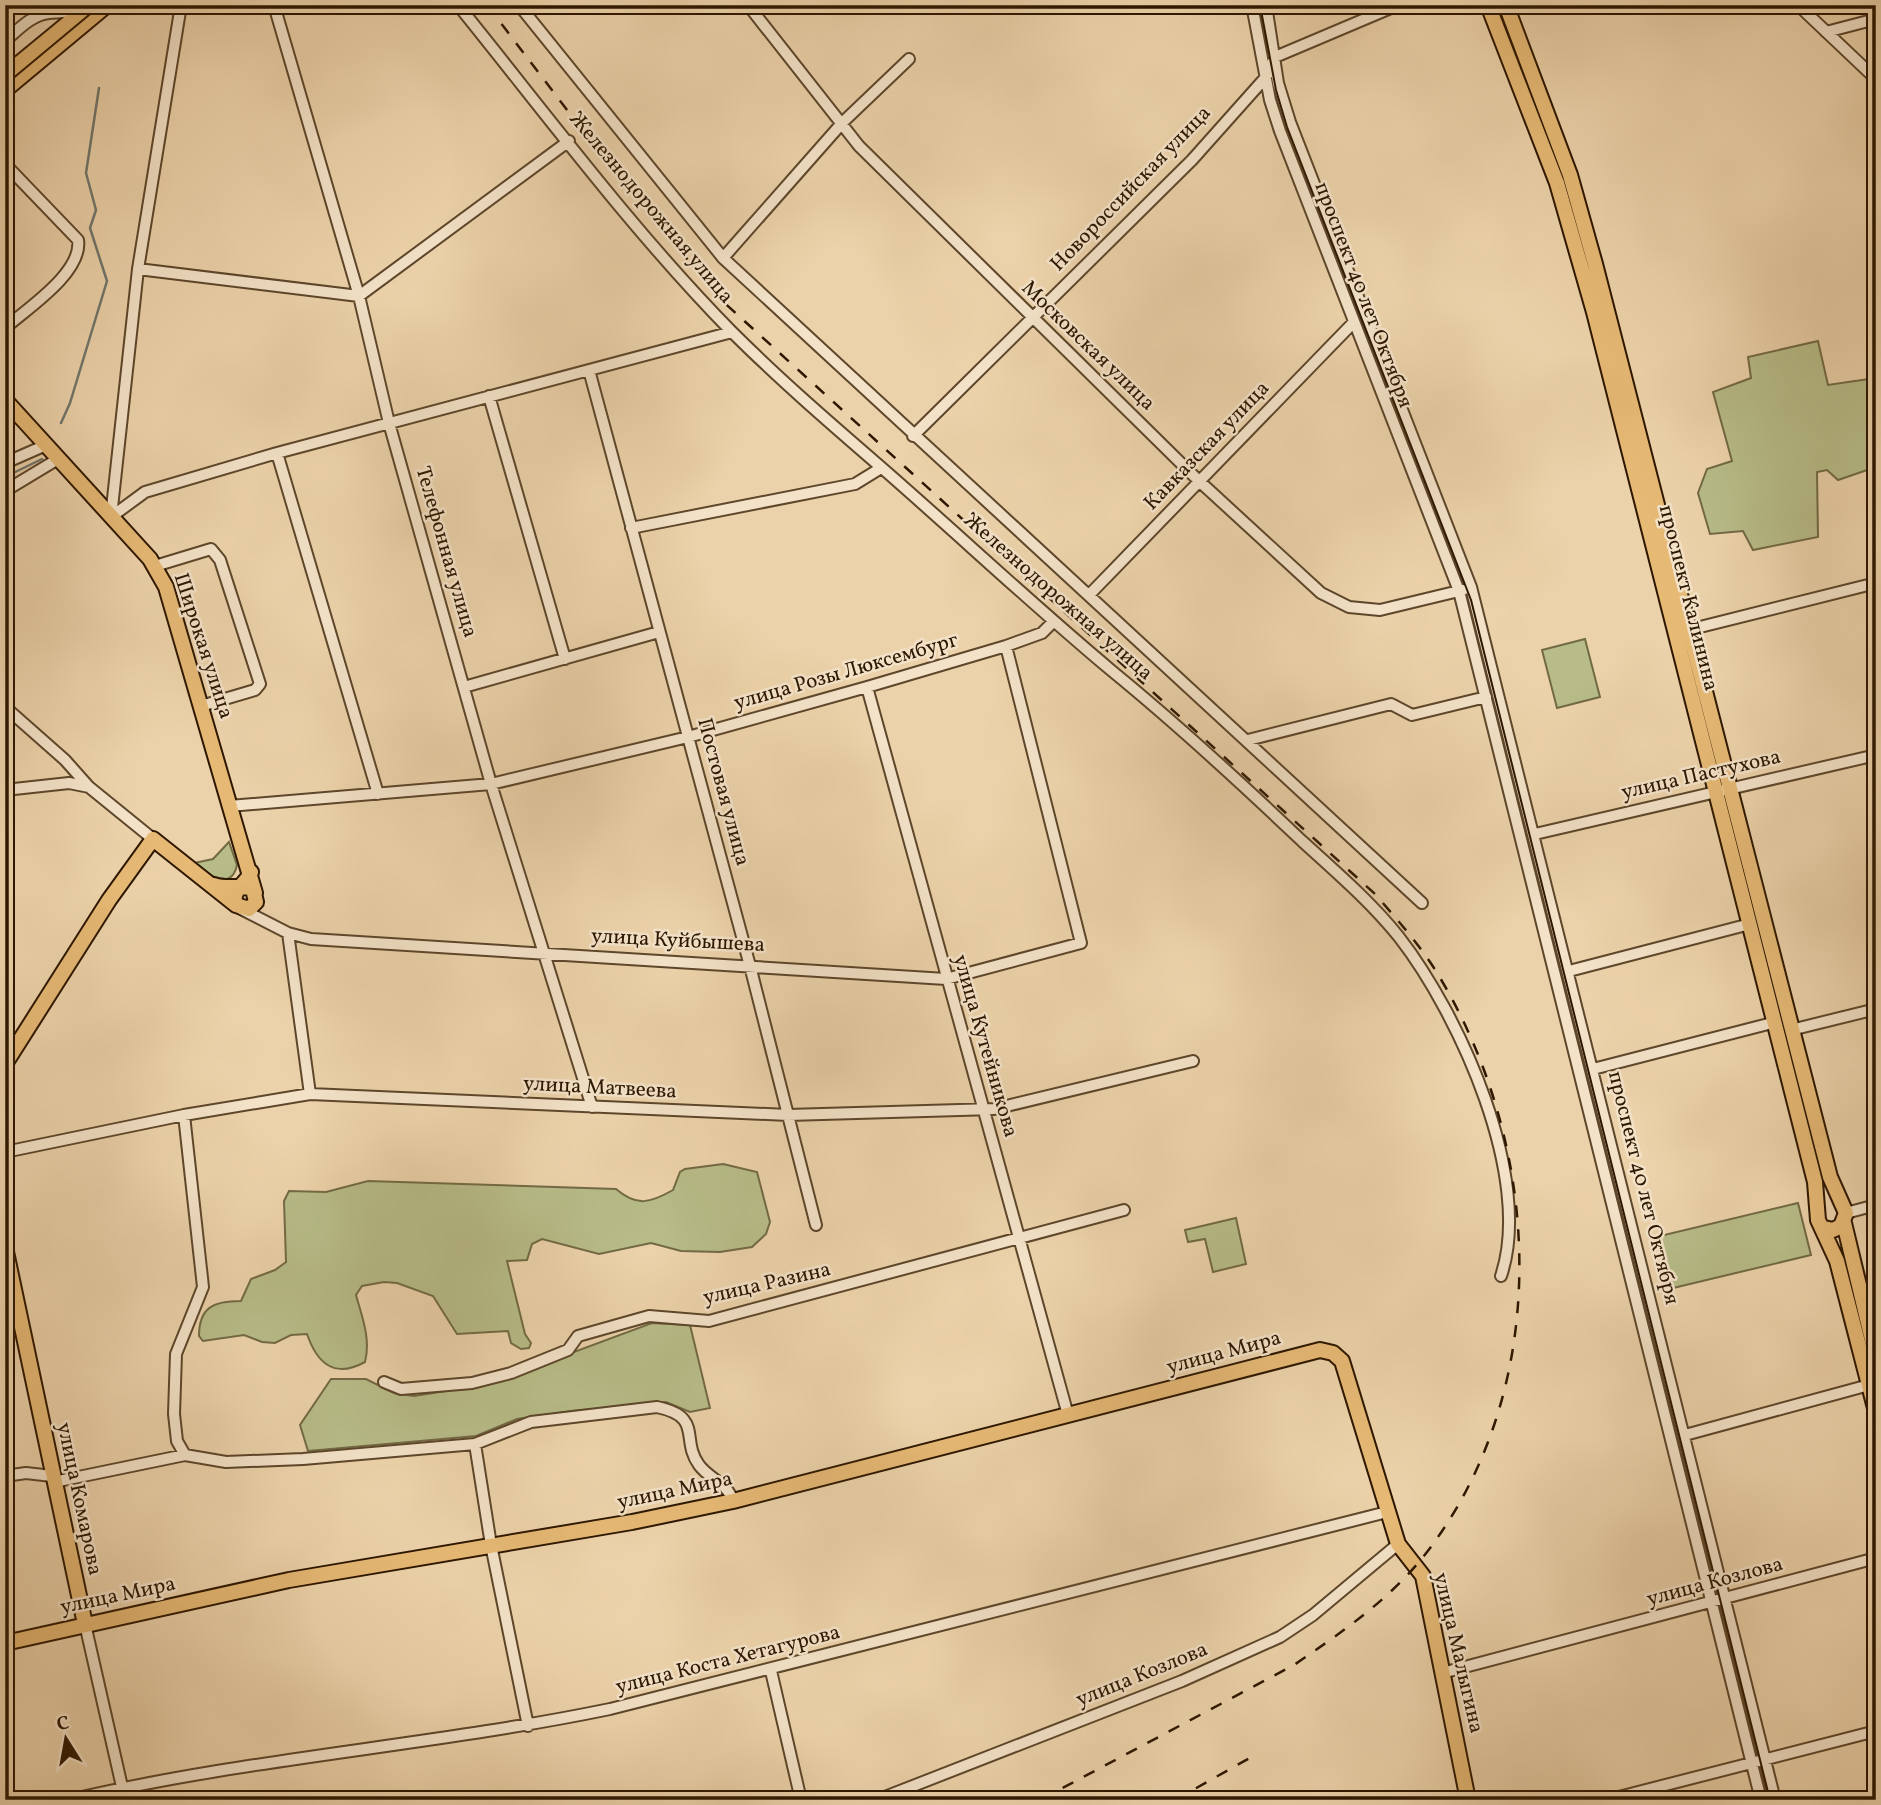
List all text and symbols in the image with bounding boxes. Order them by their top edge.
street label: Новороссийская улица [1044,100,1218,278]
street label: Железнодорожная улица [562,106,740,310]
street label: проспект 40 лет Октября [1306,178,1420,412]
street label: Московская улица [1014,274,1162,418]
street label: Кавказская улица [1137,375,1277,517]
street label: Телефонная улица [408,463,484,641]
street label: проспект Калинина [1651,502,1725,694]
street label: Железнодорожная улица [957,506,1159,688]
street label: Широкая улица [166,569,240,723]
street label: улица Розы Люксембург [731,626,961,718]
street label: Постовая улица [689,715,757,869]
street label: улица Пастухова [1618,743,1784,807]
street label: улица Куйбышева [590,922,766,960]
street label: улица Кутейникова [945,951,1025,1141]
street label: проспект 40 лет Октября [1600,1068,1686,1308]
street label: улица Матвеева [522,1069,678,1107]
street label: улица Разина [700,1255,834,1313]
street label: улица Мира [1163,1324,1285,1382]
street label: улица Комарова [49,1420,109,1578]
street label: улица Мира [615,1465,735,1517]
street label: улица Козлова [1644,1550,1786,1614]
street label: улица Мира [58,1570,178,1622]
street label: улица Малыгина [1425,1570,1491,1736]
street label: улица Коста Хетагурова [613,1618,843,1702]
street label: улица Козлова [1072,1635,1212,1715]
north arrow [32,1703,102,1773]
text: С [55,1710,72,1738]

